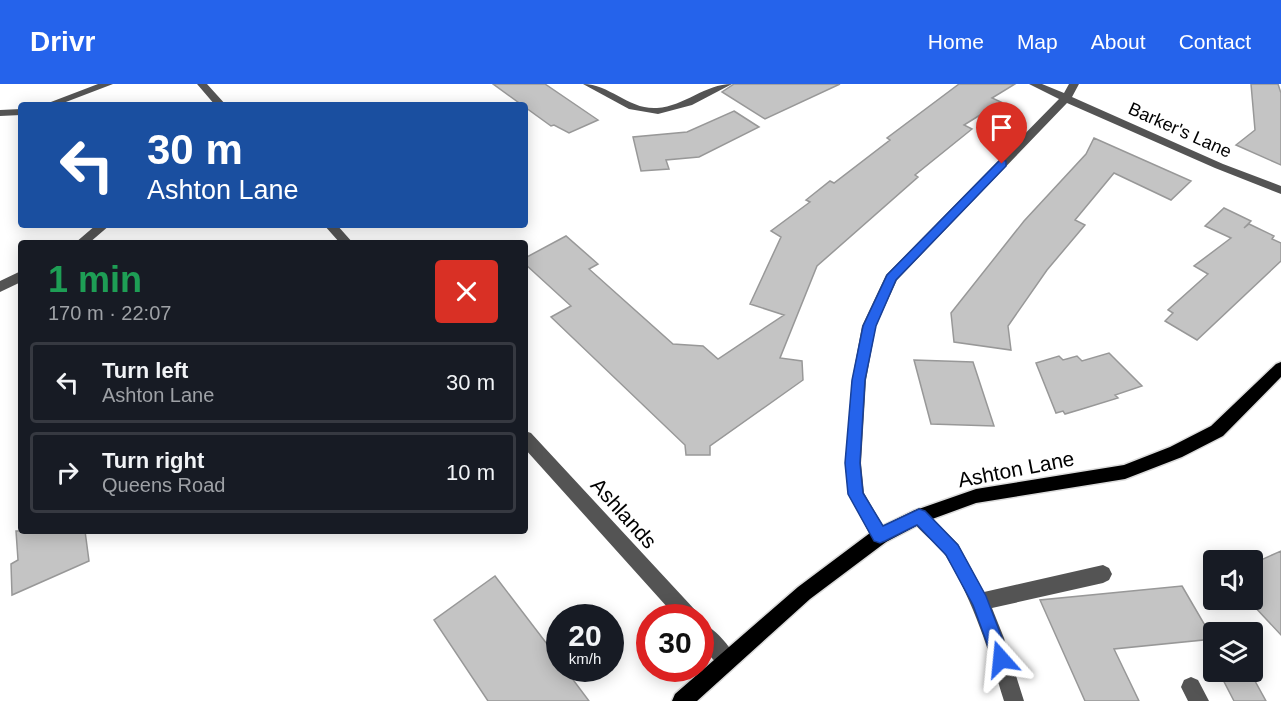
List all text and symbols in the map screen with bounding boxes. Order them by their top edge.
text: Drivr [30,26,95,57]
text: Home [928,30,984,53]
text: Map [1017,30,1058,53]
text: About [1091,30,1146,53]
text: Contact [1179,30,1251,53]
street label: Barker's Lane [1125,98,1235,162]
pin [976,102,1027,164]
icon: arrive [985,111,1018,144]
icon: left [48,126,126,204]
text: 30 m [147,126,243,173]
text: Ashton Lane [147,175,299,205]
text: 1 min [48,259,142,300]
button: close [435,260,498,323]
text: 170 m · 22:07 [48,302,171,324]
text: Turn left [102,358,188,383]
icon: left [51,366,84,399]
text: 30 m [446,370,495,395]
text: Ashton Lane [102,384,214,406]
street label: Ashton Lane [956,446,1076,492]
text: Turn right [102,448,204,473]
icon: right [51,456,84,489]
text: 10 m [446,460,495,485]
street label: Ashlands [587,473,661,553]
text: Queens Road [102,474,225,496]
map controls [1203,550,1263,682]
button: sound [1203,550,1263,610]
speed limit sign: 30 [636,604,714,682]
text: 20 [568,619,602,652]
button: layers [1203,622,1263,682]
position arrow [969,627,1033,691]
text: km/h [569,650,601,667]

